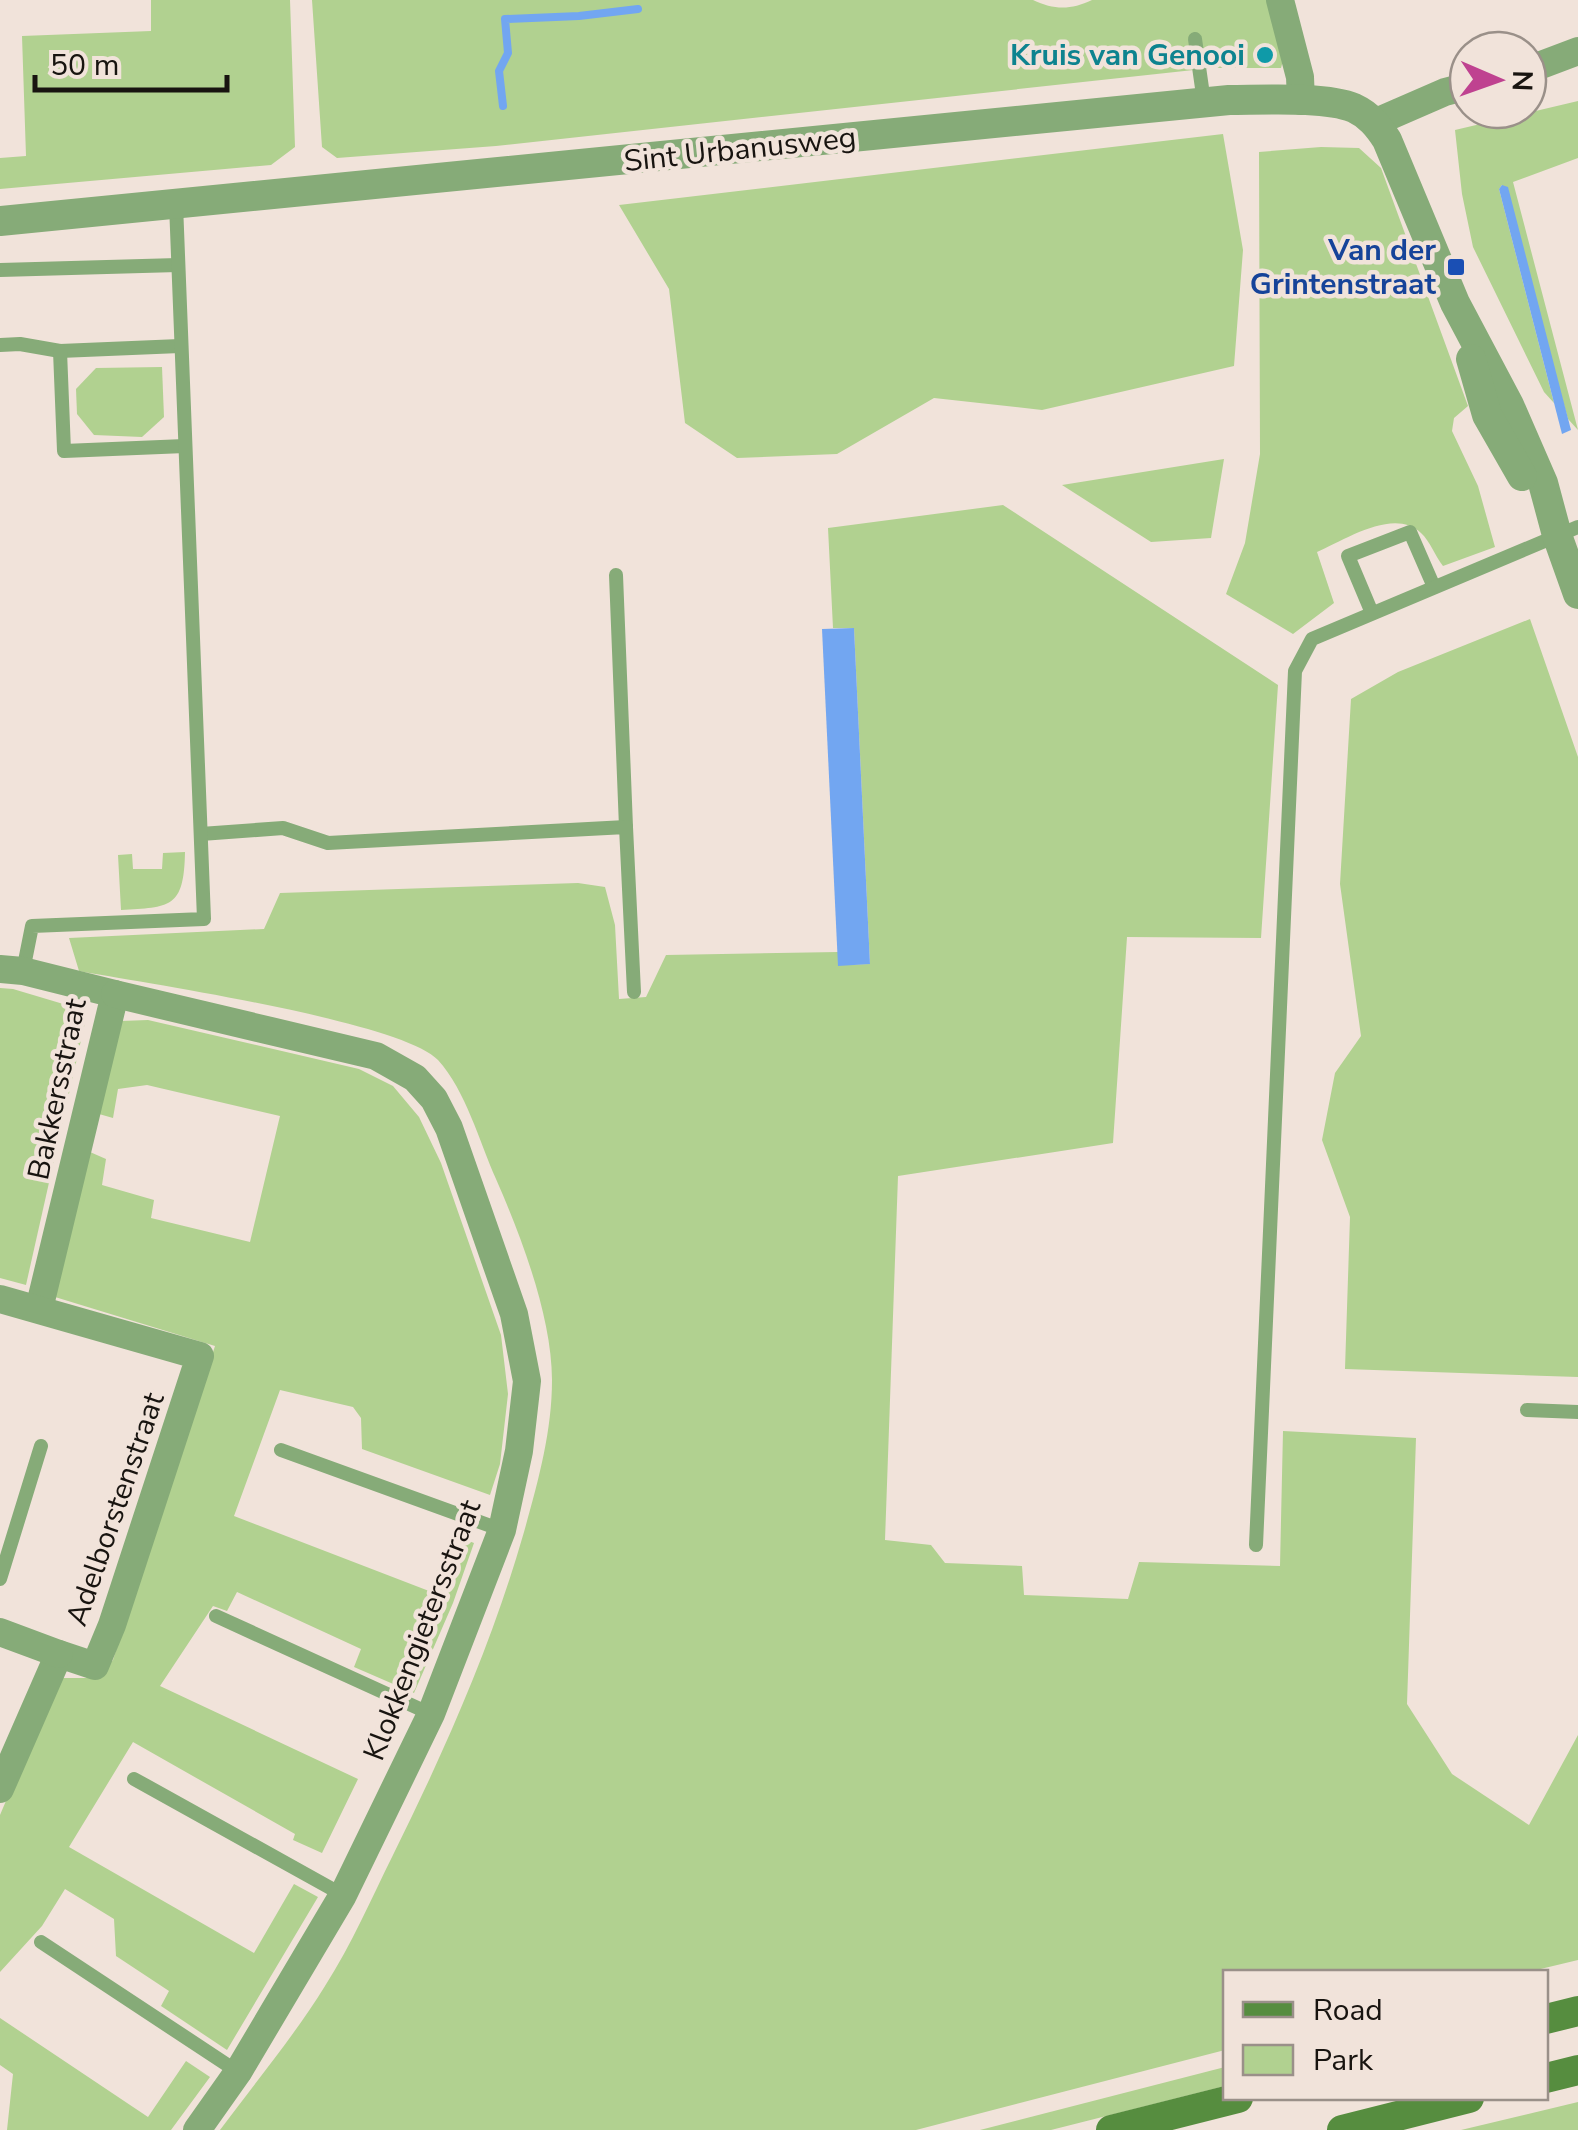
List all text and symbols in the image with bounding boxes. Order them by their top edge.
scale bar [35,30,228,92]
north arrow [1448,30,1548,130]
place label: Kruis van Genooi [1010,35,1245,76]
marker: Kruis van Genooi [1254,44,1276,66]
text: 50 m [50,45,119,86]
text: N [1503,70,1541,92]
street label: Sint Urbanusweg [622,117,858,182]
place label: Van der Grintenstraat [1250,230,1436,305]
marker: Van der Grintenstraat [1445,256,1467,278]
street label: Bakkersstraat [18,994,97,1184]
street label: Adelborstenstraat [56,1387,175,1631]
street label: Klokkengietersstraat [354,1493,491,1766]
legend [1223,1970,1548,2100]
text: Road [1313,1990,1383,2031]
text: Park [1313,2040,1374,2081]

